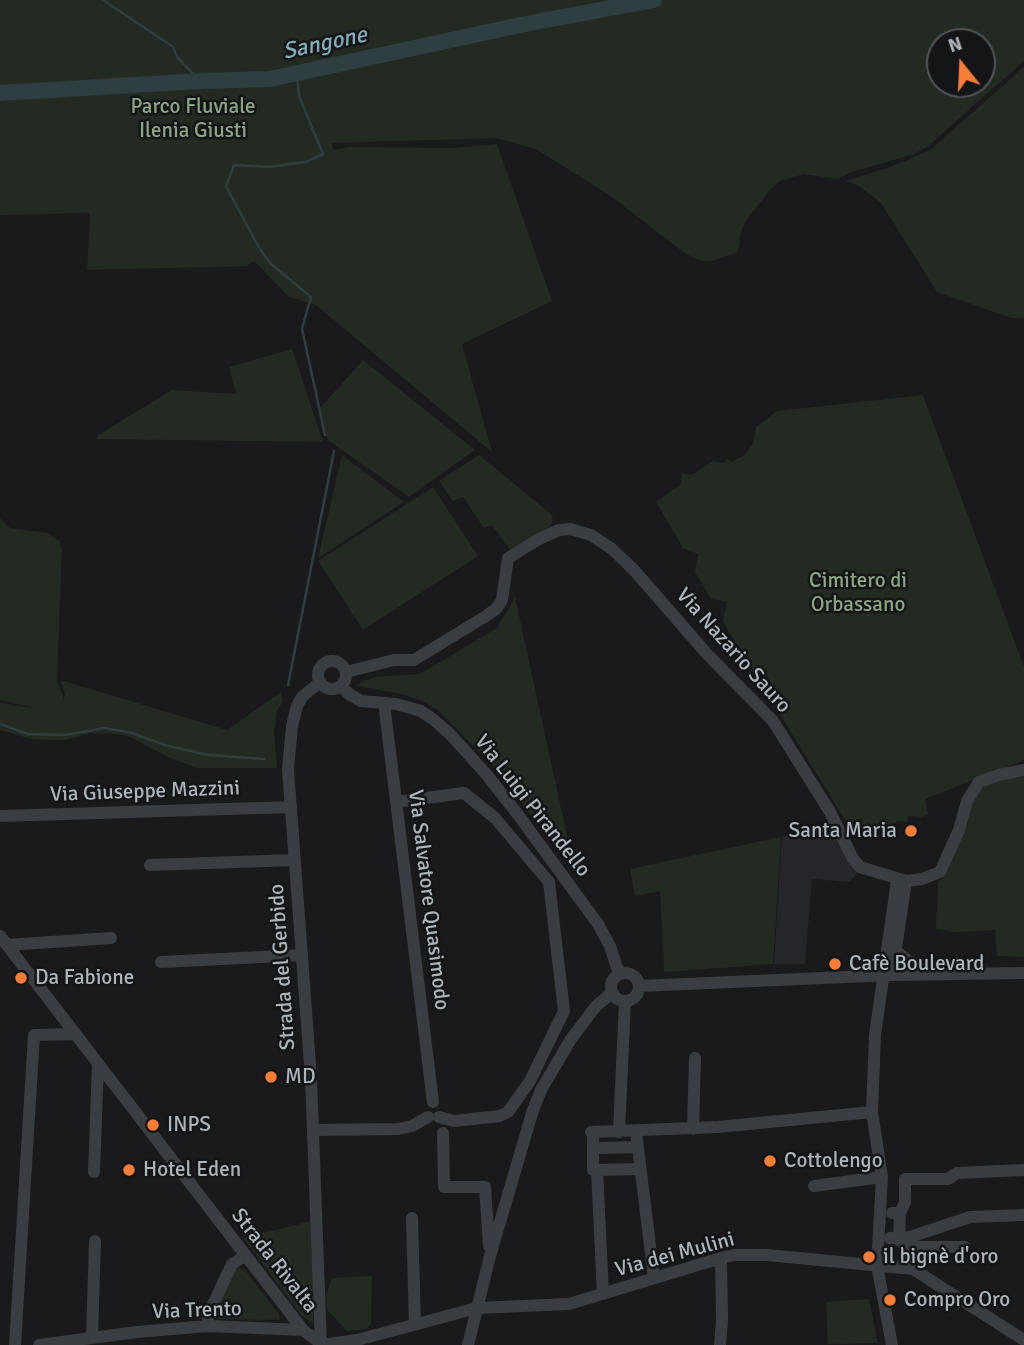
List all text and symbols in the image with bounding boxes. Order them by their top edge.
water label: Sangone [280,22,370,66]
north arrow [926,28,996,98]
text: N [945,31,965,58]
park label: Parco Fluviale Ilenia Giusti [130,94,256,144]
park label: Cimitero di Orbassano [809,568,907,618]
street label: Via Nazario Sauro [670,583,796,719]
street label: Via Luigi Pirandello [469,730,595,882]
street label: Via Giuseppe Mazzini [50,776,240,808]
street label: Via Salvatore Quasimodo [402,788,454,1012]
place label: Santa Maria [789,818,897,844]
marker: Santa Maria [903,823,919,839]
street label: Strada del Gerbido [265,883,301,1051]
place label: Cafè Boulevard [849,951,984,977]
marker: Cafè Boulevard [827,956,843,972]
place label: Da Fabione [35,965,134,991]
marker: Da Fabione [13,970,29,986]
place label: MD [285,1064,316,1090]
marker: MD [263,1069,279,1085]
place label: INPS [167,1112,211,1138]
marker: INPS [145,1117,161,1133]
place label: Cottolengo [784,1148,883,1174]
marker: Cottolengo [762,1153,778,1169]
place label: Hotel Eden [143,1157,241,1183]
marker: Hotel Eden [121,1162,137,1178]
street label: Strada Rivalta [225,1204,323,1318]
street label: Via dei Mulini [613,1227,737,1283]
place label: il bignè d'oro [883,1244,999,1270]
marker: il bignè d'oro [861,1249,877,1265]
place label: Compro Oro [904,1287,1010,1313]
marker: Compro Oro [882,1292,898,1308]
street label: Via Trento [152,1297,242,1325]

